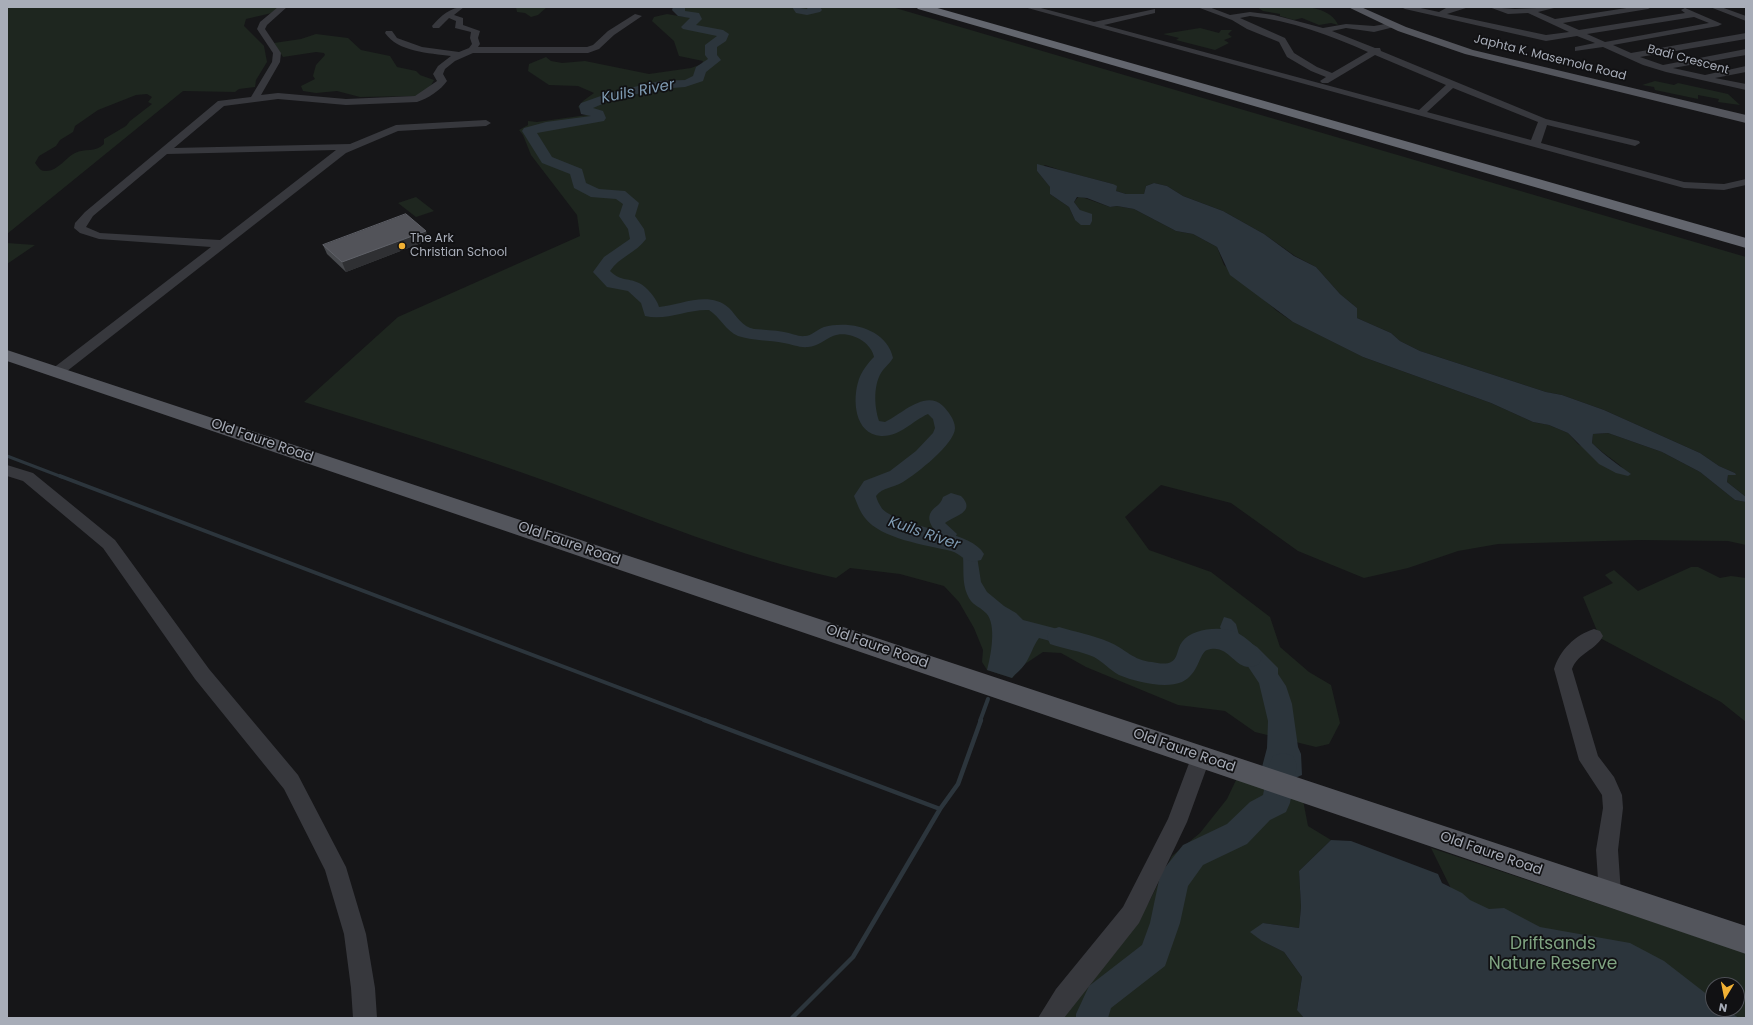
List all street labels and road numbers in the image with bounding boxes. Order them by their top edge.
street label: Japhta K. Masemola Road [1472,32,1628,84]
street label: Badi Crescent [1646,42,1730,78]
street label: Old Faure Road [209,416,315,466]
street label: Old Faure Road [516,519,622,569]
street label: Old Faure Road [824,622,930,672]
street label: Old Faure Road [1131,726,1237,776]
street label: Old Faure Road [1438,829,1544,879]

